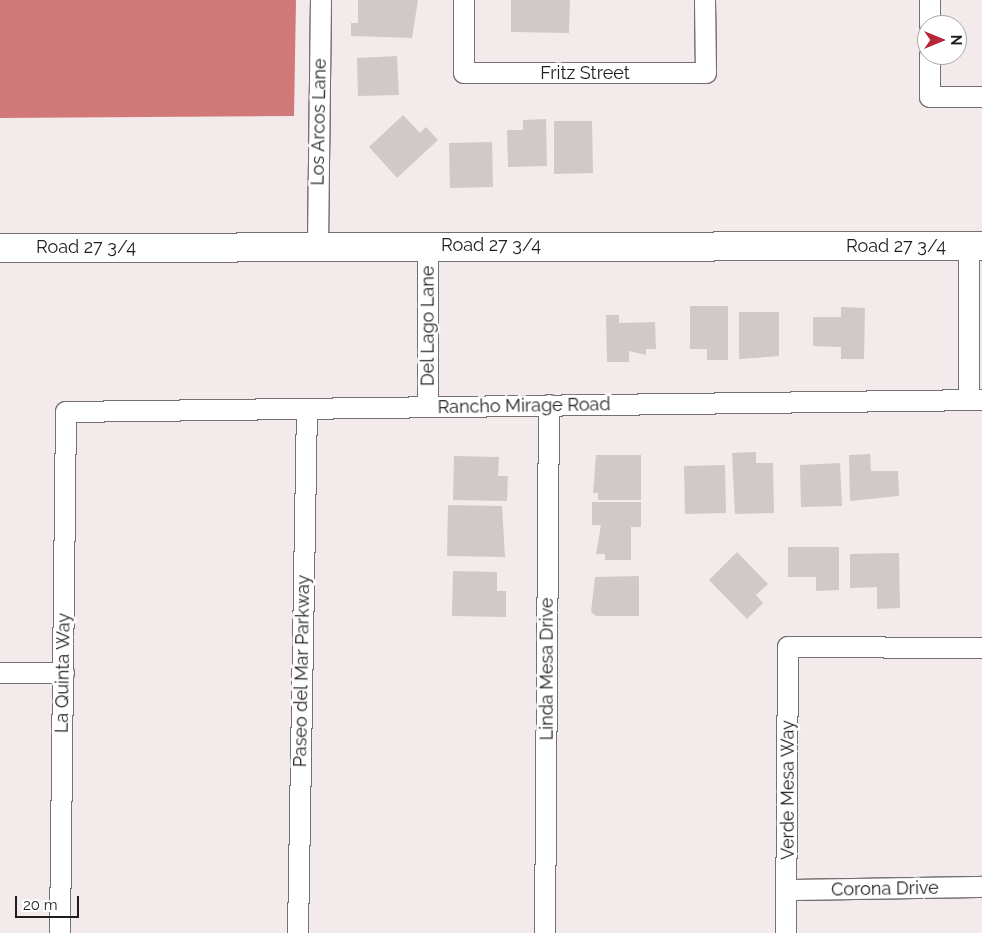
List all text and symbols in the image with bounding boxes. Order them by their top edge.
north arrow [917,15,967,65]
text: N [948,35,964,45]
street label: Los Arcos Lane [307,58,331,186]
street label: Fritz Street [540,62,630,84]
street label: Road 27 3/4 [441,234,541,256]
street label: Road 27 3/4 [846,235,946,257]
street label: Road 27 3/4 [36,236,136,258]
street label: Del Lago Lane [417,265,439,387]
street label: Rancho Mirage Road [437,394,611,418]
street label: Paseo del Mar Parkway [290,574,314,768]
street label: Linda Mesa Drive [536,598,558,740]
street label: La Quinta Way [51,612,75,734]
street label: Verde Mesa Way [777,720,799,860]
street label: Corona Drive [831,877,939,901]
scale bar [18,886,81,918]
text: 20 m [23,896,58,914]

